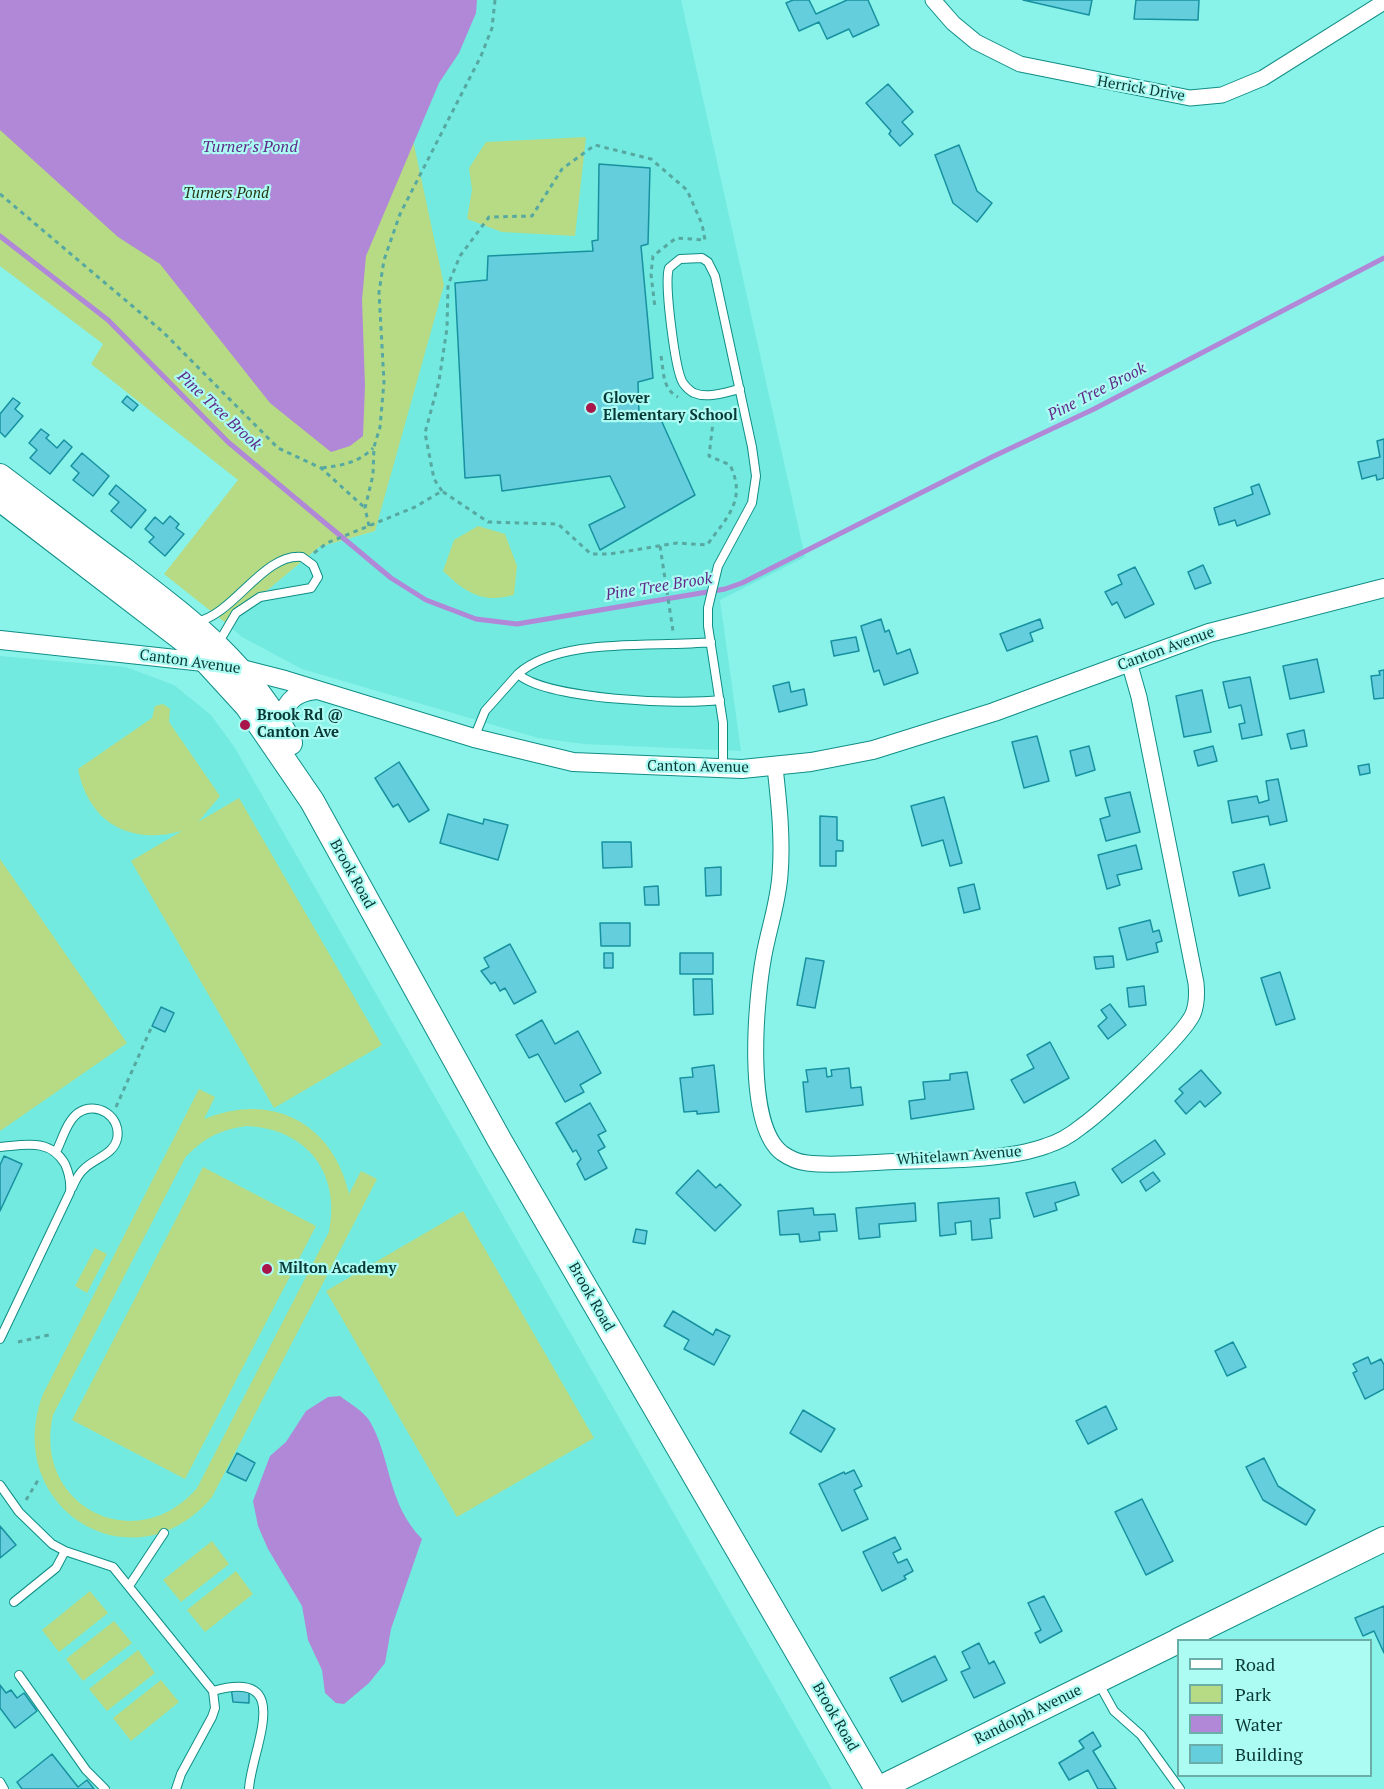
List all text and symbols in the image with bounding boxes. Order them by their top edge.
street label: Herrick Drive [1096,72,1186,106]
water label: Turner's Pond [202,137,298,157]
park label: Turners Pond [183,185,269,203]
water label: Pine Tree Brook [1045,359,1149,425]
water label: Pine Tree Brook [173,367,265,455]
place label: Glover Elementary School [603,390,738,425]
marker: Glover Elementary School [584,401,598,415]
water label: Pine Tree Brook [604,569,714,605]
street label: Canton Avenue [1115,623,1217,675]
street label: Canton Avenue [138,646,242,678]
place label: Brook Rd @ Canton Ave [257,707,343,742]
marker: Brook Rd @ Canton Ave [238,718,252,732]
street label: Canton Avenue [647,757,749,777]
street label: Brook Road [326,836,378,912]
street label: Whitelawn Avenue [896,1143,1022,1169]
street label: Brook Road [564,1259,618,1335]
place label: Milton Academy [279,1260,396,1278]
marker: Milton Academy [260,1262,274,1276]
legend [1177,1639,1372,1777]
text: Road [1235,1652,1275,1676]
street label: Brook Road [808,1679,862,1755]
street label: Randolph Avenue [971,1681,1085,1749]
text: Park [1235,1682,1271,1706]
text: Water [1235,1712,1282,1736]
text: Building [1235,1742,1303,1766]

